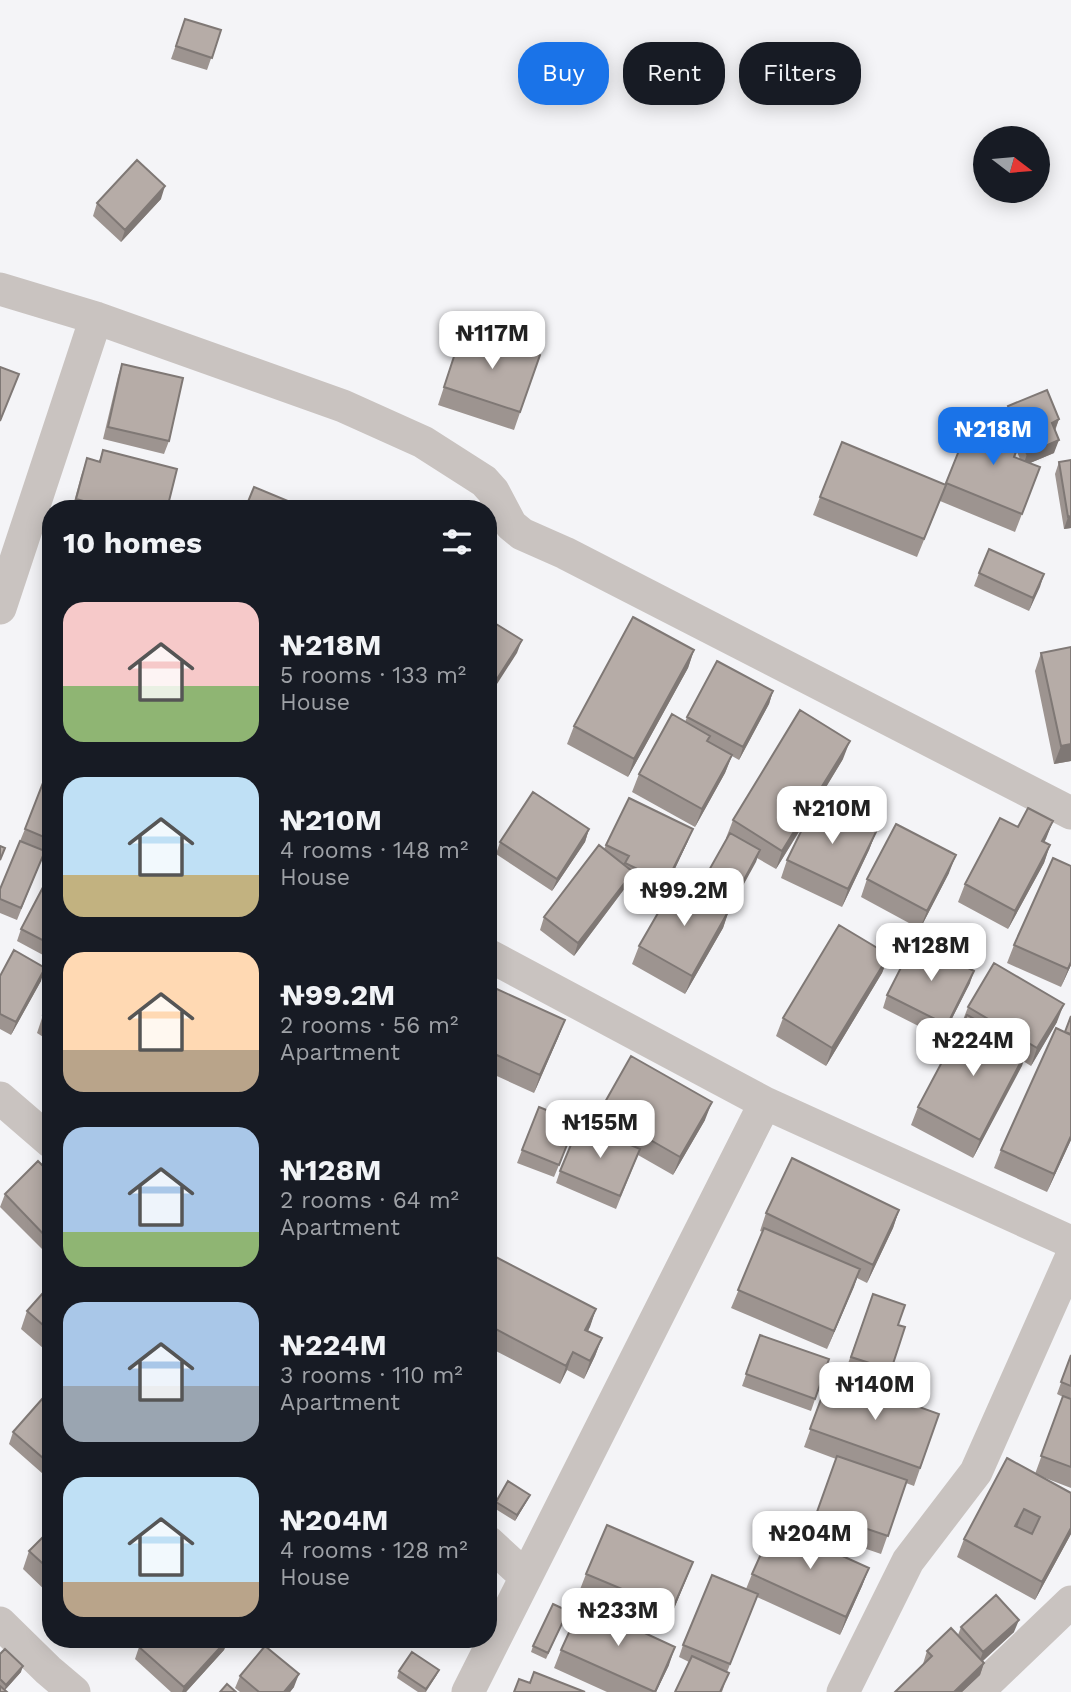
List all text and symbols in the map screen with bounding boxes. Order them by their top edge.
chip: Buy [518,42,609,105]
chip: Rent [623,42,725,105]
chip: Filters [739,42,861,105]
north arrow [973,126,1050,203]
map controls [973,126,1050,203]
pin: ₦117M [443,312,541,371]
text: ₦117M [455,320,529,347]
pin: ₦218M [944,407,1042,467]
text: ₦218M [954,416,1032,443]
icon: filters [438,523,476,561]
text: 10 homes [63,525,202,560]
text: ₦218M [280,627,382,662]
icon: home [119,630,203,714]
text: 5 rooms · 133 m² [280,662,466,689]
text: House [280,689,350,716]
pin: ₦210M [783,786,881,846]
text: ₦210M [793,795,871,822]
text: ₦210M [280,802,382,837]
icon: home [119,805,203,889]
text: 4 rooms · 148 m² [280,837,468,864]
text: House [280,864,350,891]
pin: ₦99.2M [627,869,741,928]
text: ₦99.2M [640,877,728,904]
pin: ₦128M [882,923,980,983]
text: ₦128M [892,932,970,959]
text: ₦99.2M [280,977,395,1012]
icon: home [119,980,203,1064]
text: 2 rooms · 56 m² [280,1012,458,1039]
pin: ₦224M [924,1018,1022,1078]
text: ₦224M [932,1027,1014,1054]
text: Apartment [280,1039,400,1066]
pin: ₦155M [551,1100,649,1160]
text: ₦155M [562,1109,638,1136]
text: ₦128M [280,1152,382,1187]
icon: home [119,1155,203,1239]
text: 2 rooms · 64 m² [280,1187,459,1214]
text: Apartment [280,1214,400,1241]
text: ₦224M [280,1327,387,1362]
icon: home [119,1330,203,1414]
text: 3 rooms · 110 m² [280,1362,463,1389]
pin: ₦140M [826,1362,924,1422]
text: ₦140M [835,1371,915,1398]
text: Apartment [280,1389,400,1416]
text: ₦204M [280,1502,389,1537]
icon: home [119,1505,203,1589]
pin: ₦204M [761,1512,859,1571]
text: ₦204M [768,1520,852,1547]
text: 4 rooms · 128 m² [280,1537,468,1564]
text: House [280,1564,350,1591]
pin: ₦233M [569,1588,667,1648]
text: ₦233M [578,1597,658,1624]

